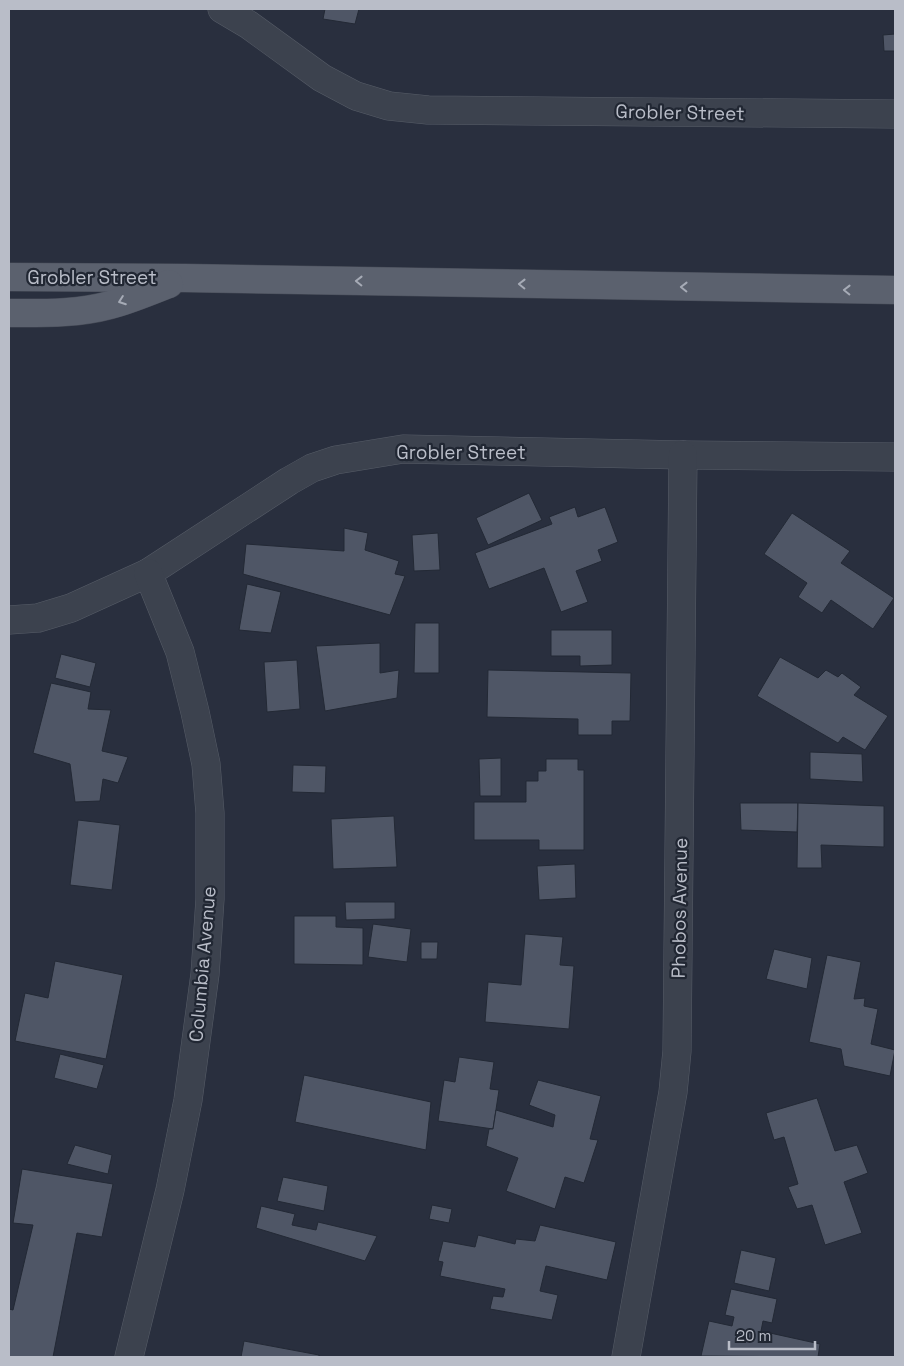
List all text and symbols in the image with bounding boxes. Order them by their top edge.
street label: Grobler Street [615,99,745,126]
street label: Grobler Street [27,265,157,290]
one-way arrow [355,276,362,286]
one-way arrow [517,279,525,289]
one-way arrow [680,282,688,292]
one-way arrow [842,284,850,295]
one-way arrow [119,295,127,305]
street label: Grobler Street [396,440,526,465]
street label: Phobos Avenue [666,838,693,978]
street label: Columbia Avenue [183,885,222,1043]
scale bar [729,1318,815,1350]
text: 20 m [736,1326,771,1345]

